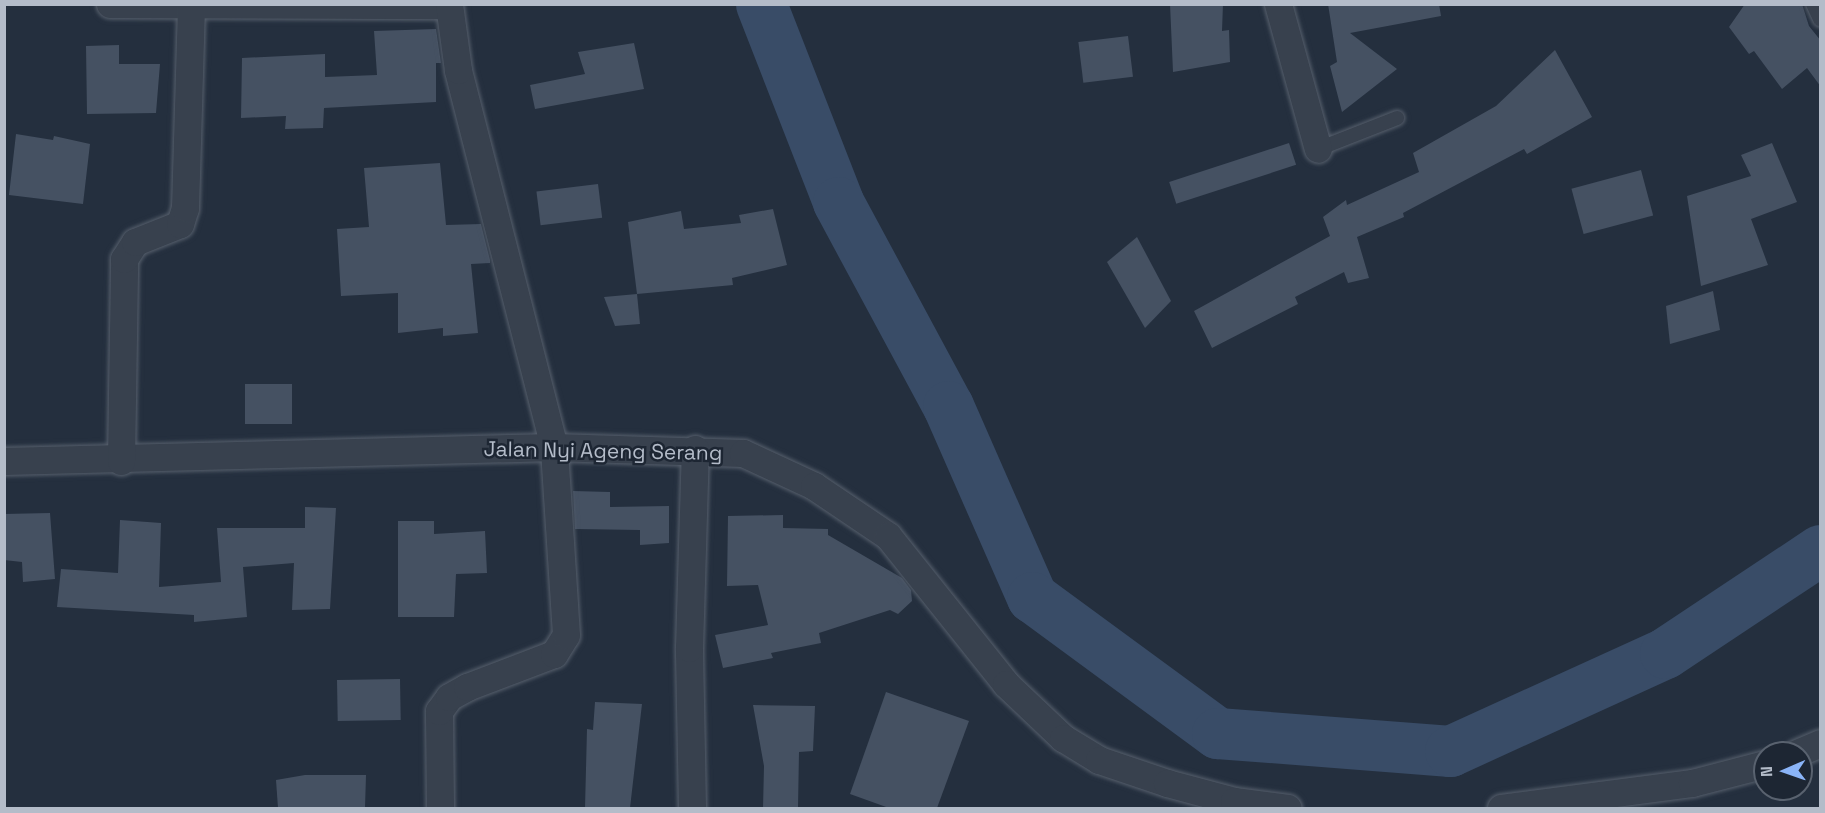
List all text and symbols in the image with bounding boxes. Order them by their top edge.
street label: Jalan Nyi Ageng Serang [483,436,723,466]
north arrow [1753,741,1813,801]
text: N [1756,766,1777,777]

